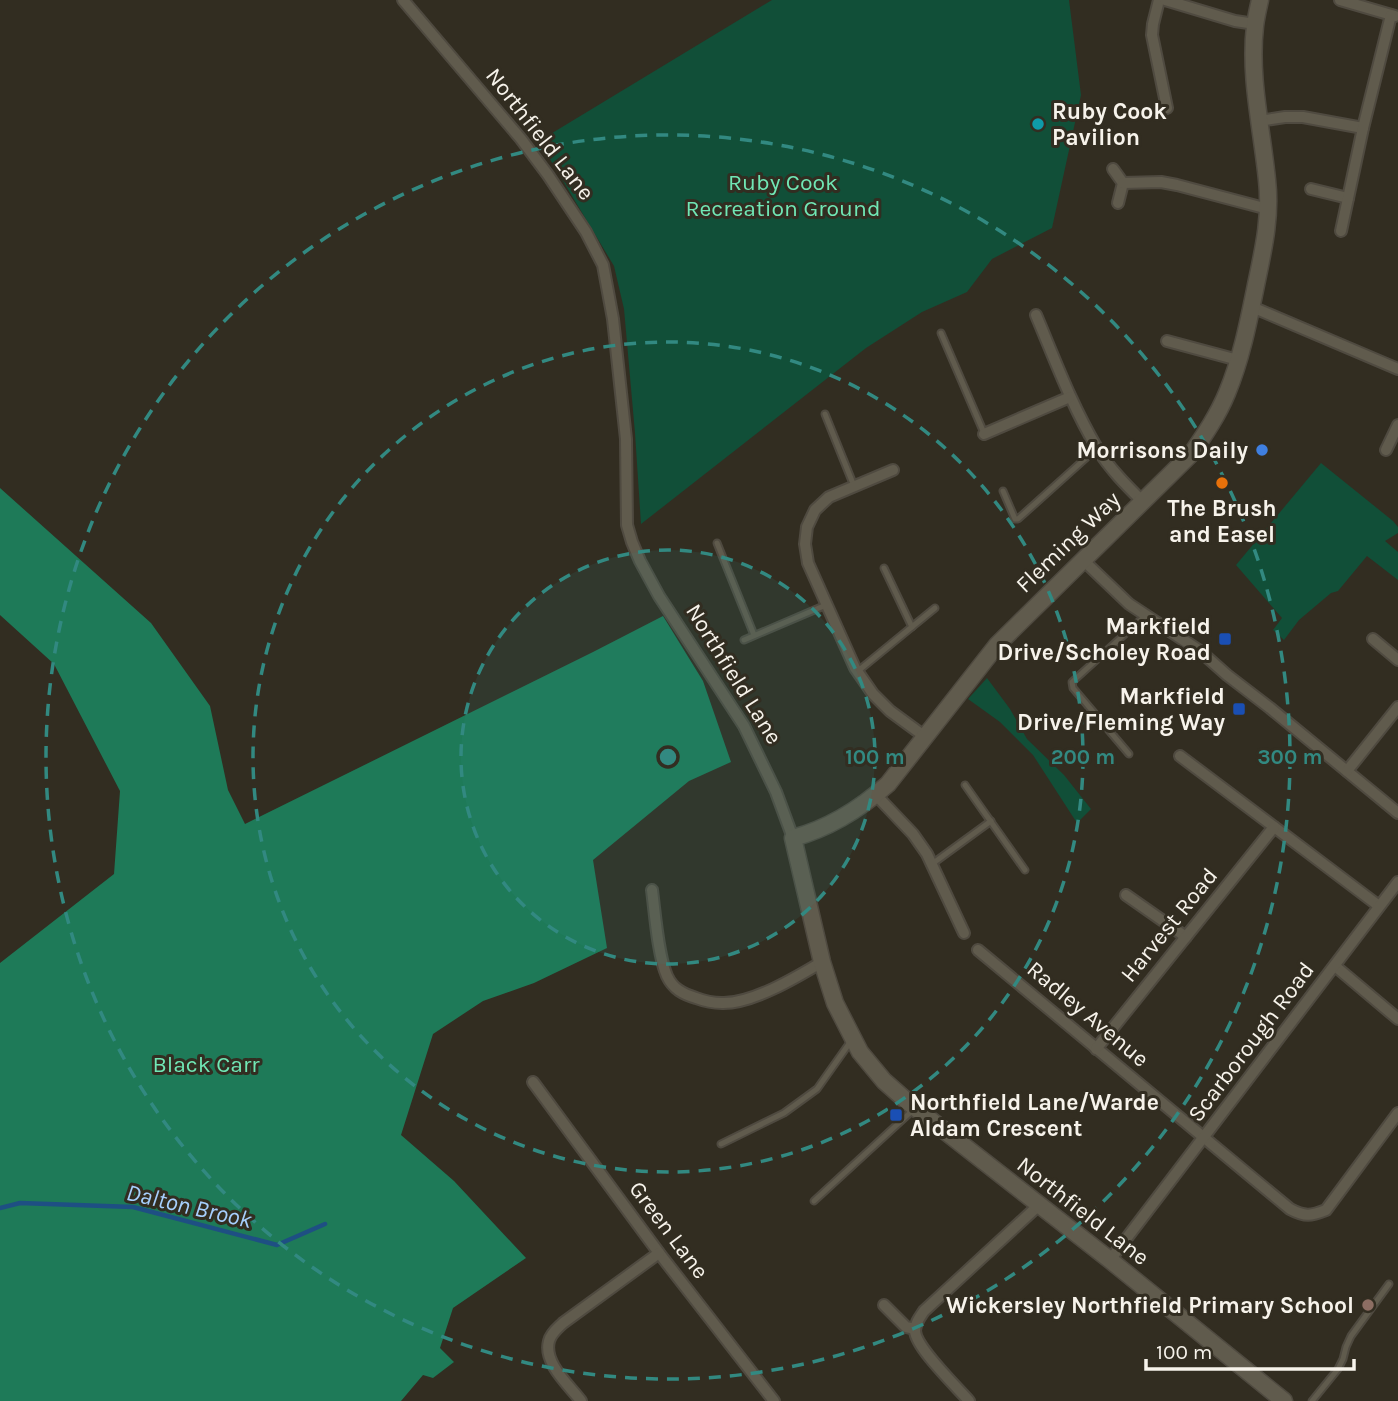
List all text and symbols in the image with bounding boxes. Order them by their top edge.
street label: Northfield Lane [480,63,600,205]
place label: Ruby Cook Pavilion [1052,98,1167,151]
marker: Ruby Cook Pavilion [1030,116,1046,132]
park label: Ruby Cook Recreation Ground [685,169,881,222]
place label: Morrisons Daily [1076,437,1248,464]
marker: Morrisons Daily [1254,442,1270,458]
marker: The Brush and Easel [1214,475,1230,491]
street label: Fleming Way [1010,485,1126,598]
place label: The Brush and Easel [1167,495,1277,548]
street label: Northfield Lane [680,599,788,749]
place label: Markfield Drive/Scholey Road [997,613,1211,666]
marker: Markfield Drive/Scholey Road [1217,631,1233,647]
place label: Markfield Drive/Fleming Way [1017,683,1225,736]
marker: Markfield Drive/Fleming Way [1231,701,1247,717]
centre of rings [656,745,680,769]
text: 100 m [845,745,905,769]
text: 200 m [1051,745,1115,769]
text: 300 m [1258,745,1322,769]
street label: Harvest Road [1115,863,1223,987]
street label: Radley Avenue [1022,955,1154,1073]
street label: Scarborough Road [1182,957,1320,1127]
park label: Black Carr [152,1051,260,1078]
place label: Northfield Lane/Warde Aldam Crescent [910,1089,1159,1142]
marker: Northfield Lane/Warde Aldam Crescent [888,1107,904,1123]
street label: Northfield Lane [1012,1151,1154,1271]
street label: Green Lane [624,1176,714,1284]
water label: Dalton Brook [124,1178,255,1234]
place label: Wickersley Northfield Primary School [946,1292,1354,1319]
marker: Wickersley Northfield Primary School [1360,1297,1376,1313]
scale bar [1146,1328,1354,1372]
text: 100 m [1156,1340,1213,1364]

